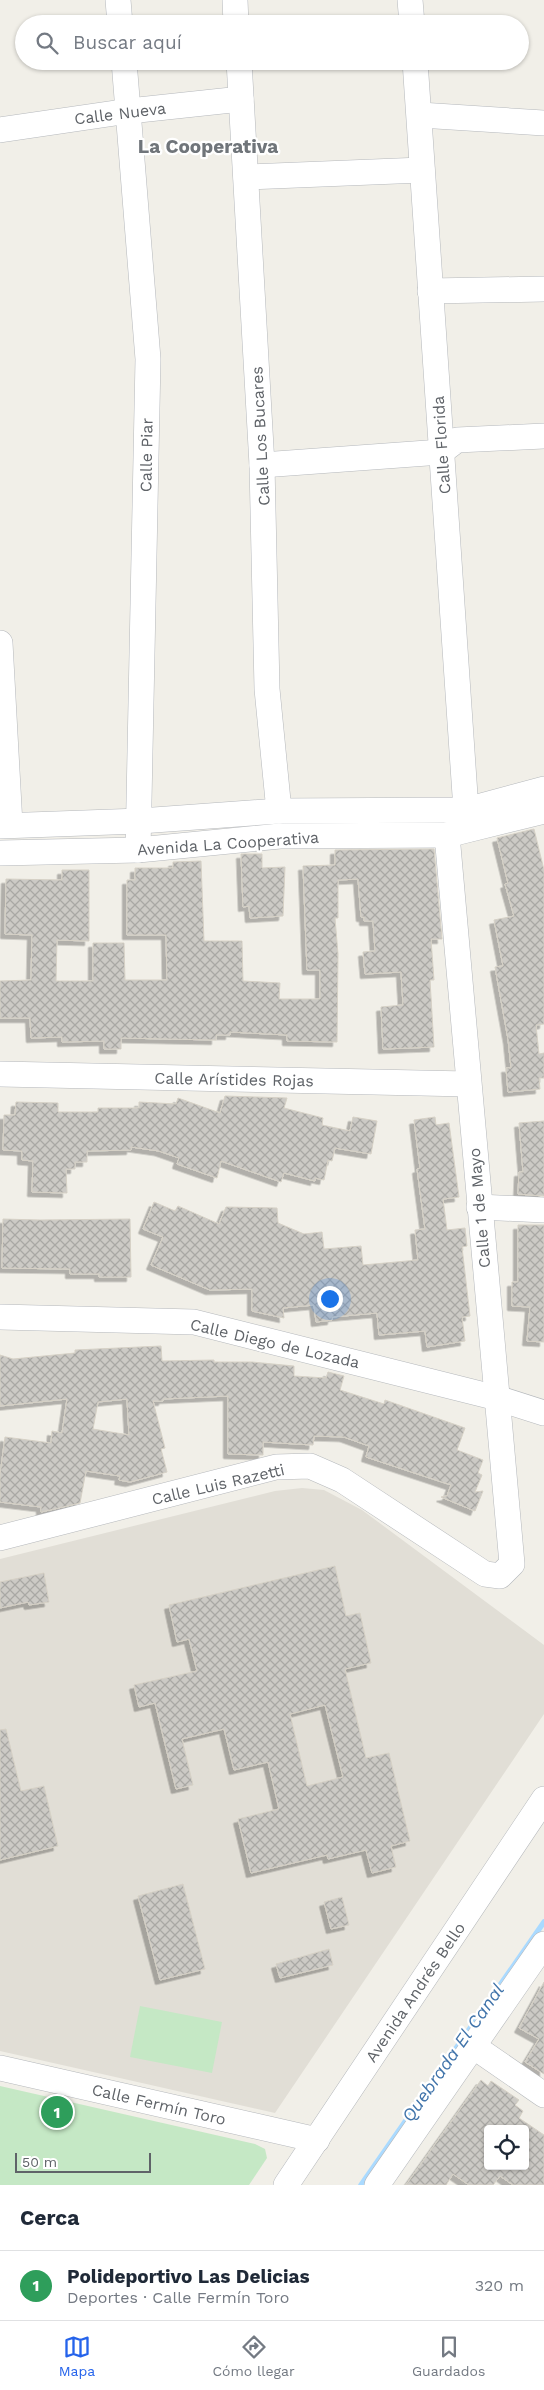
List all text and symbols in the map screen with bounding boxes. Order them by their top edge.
search box [15,15,529,70]
icon: search [33,29,61,57]
text: Buscar aquí [73,31,182,54]
street label: Calle Nueva [73,98,167,129]
district label: La Cooperativa [138,135,278,158]
street label: Calle Los Bucares [247,366,274,506]
street label: Calle Florida [429,395,454,495]
street label: Calle Piar [136,417,157,492]
street label: Avenida La Cooperativa [136,828,320,859]
street label: Calle Arístides Rojas [154,1069,314,1090]
street label: Calle 1 de Mayo [465,1147,494,1269]
your location [317,1286,343,1312]
street label: Calle Diego de Lozada [188,1315,361,1372]
street label: Calle Luis Razetti [150,1460,286,1509]
street label: Avenida Andrés Bello [362,1919,469,2066]
water label: Quebrada El Canal [397,1980,508,2126]
street label: Calle Fermín Toro [90,2080,228,2129]
pin: 1 [41,2093,73,2131]
map controls [484,2125,529,2170]
button: locate [484,2125,529,2170]
scale bar [15,2150,151,2173]
text: 50 m [22,2154,57,2170]
text: Cerca [20,2205,79,2230]
text: Polideportivo Las Delicias [67,2265,310,2288]
text: 1 [33,2276,39,2295]
text: 320 m [475,2276,524,2295]
text: Deportes · Calle Fermín Toro [67,2288,289,2307]
tab: Mapa [59,2333,95,2379]
tab: Cómo llegar [212,2333,295,2379]
tab: Guardados [412,2333,485,2379]

